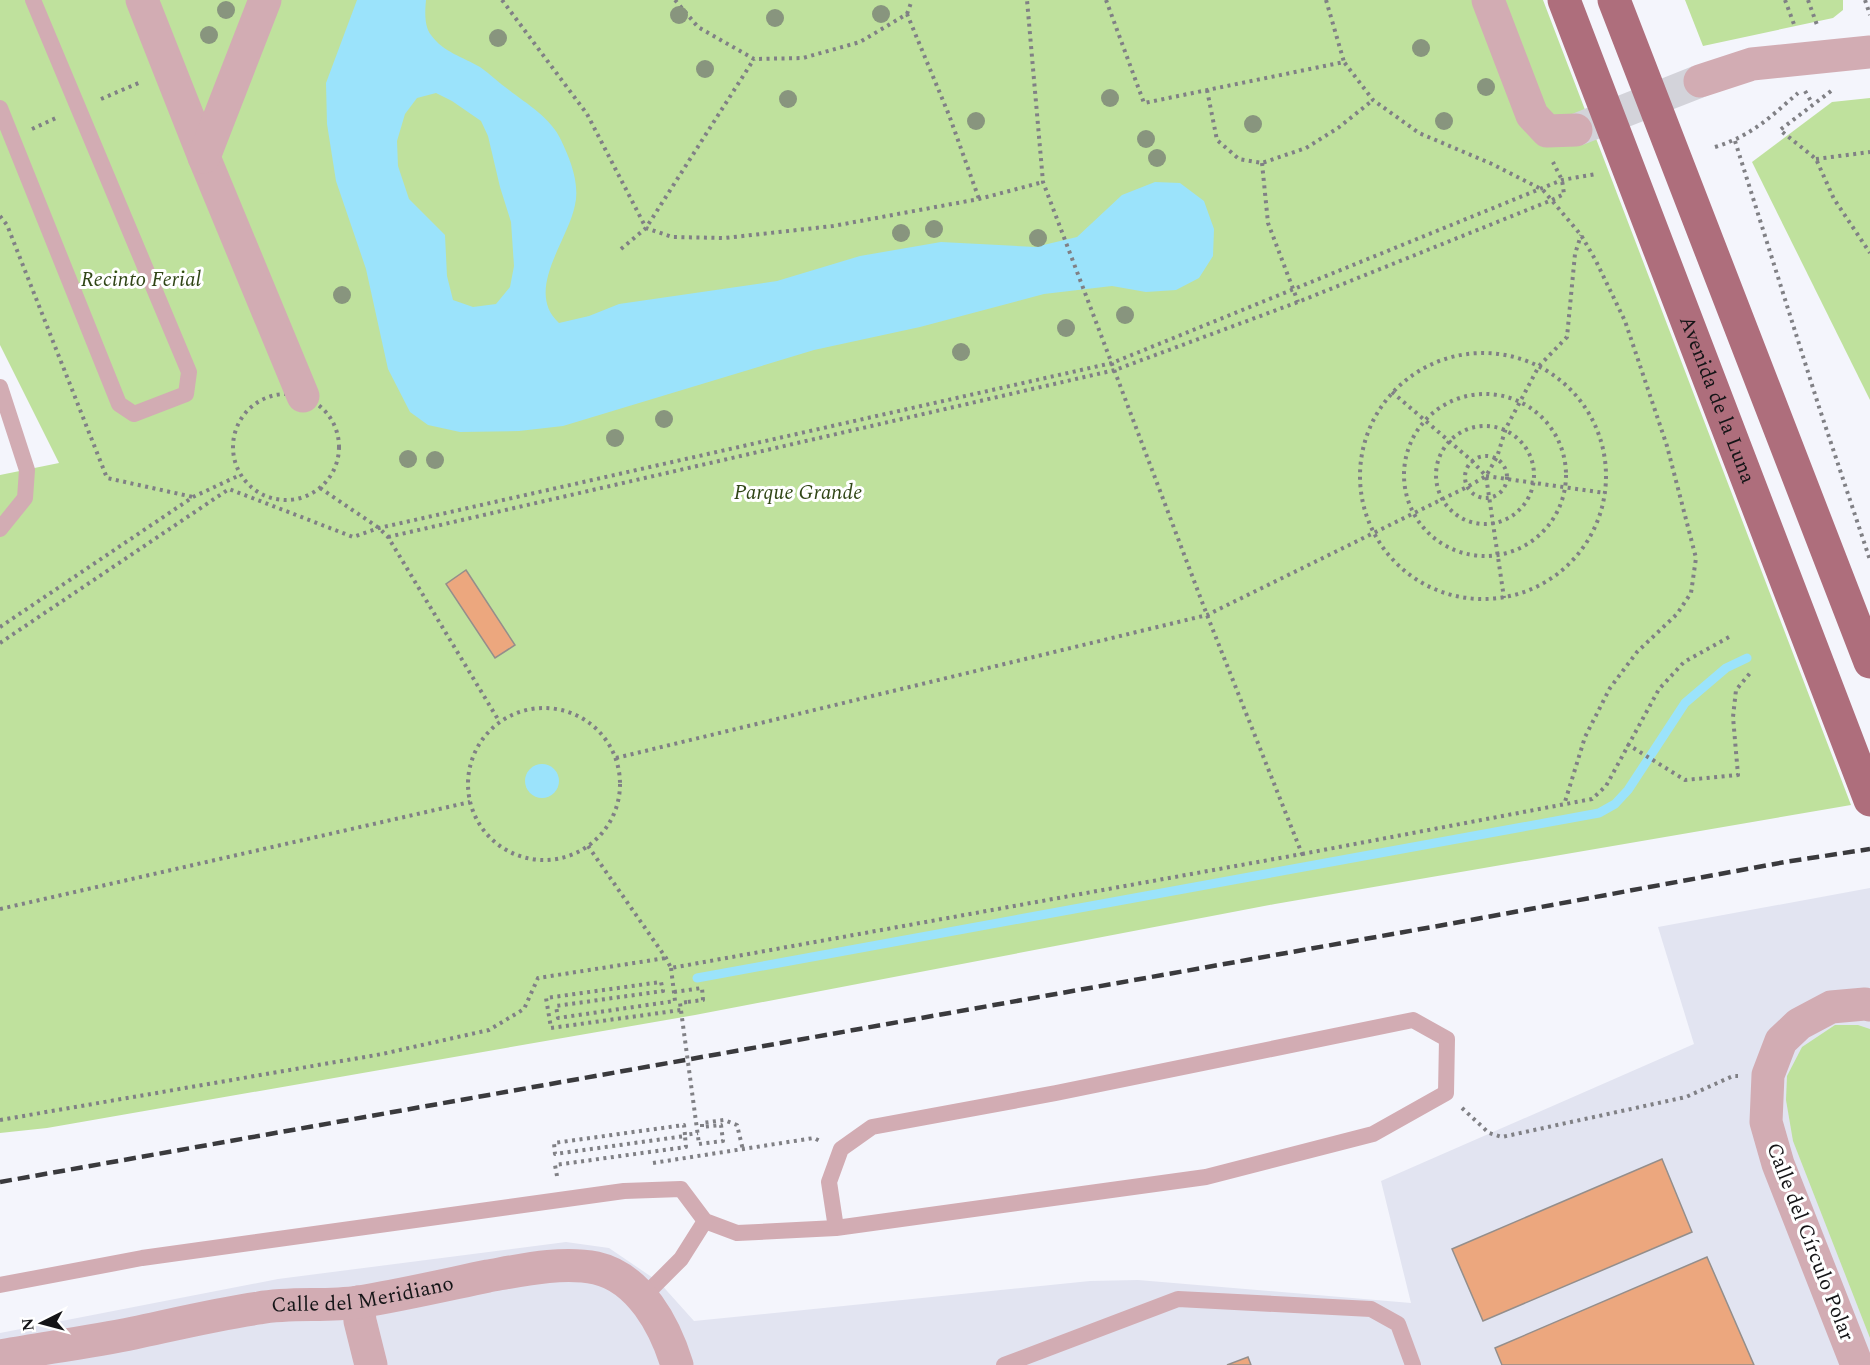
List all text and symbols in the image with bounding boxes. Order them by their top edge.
park label: Recinto Ferial [81,264,202,296]
street label: Avenida de la Luna [1670,311,1764,489]
park label: Parque Grande [734,477,862,509]
street label: Calle del Círculo Polar [1757,1138,1863,1346]
street label: Calle del Meridiano [270,1268,457,1322]
north arrow [12,1293,72,1353]
text: N [15,1317,41,1332]

